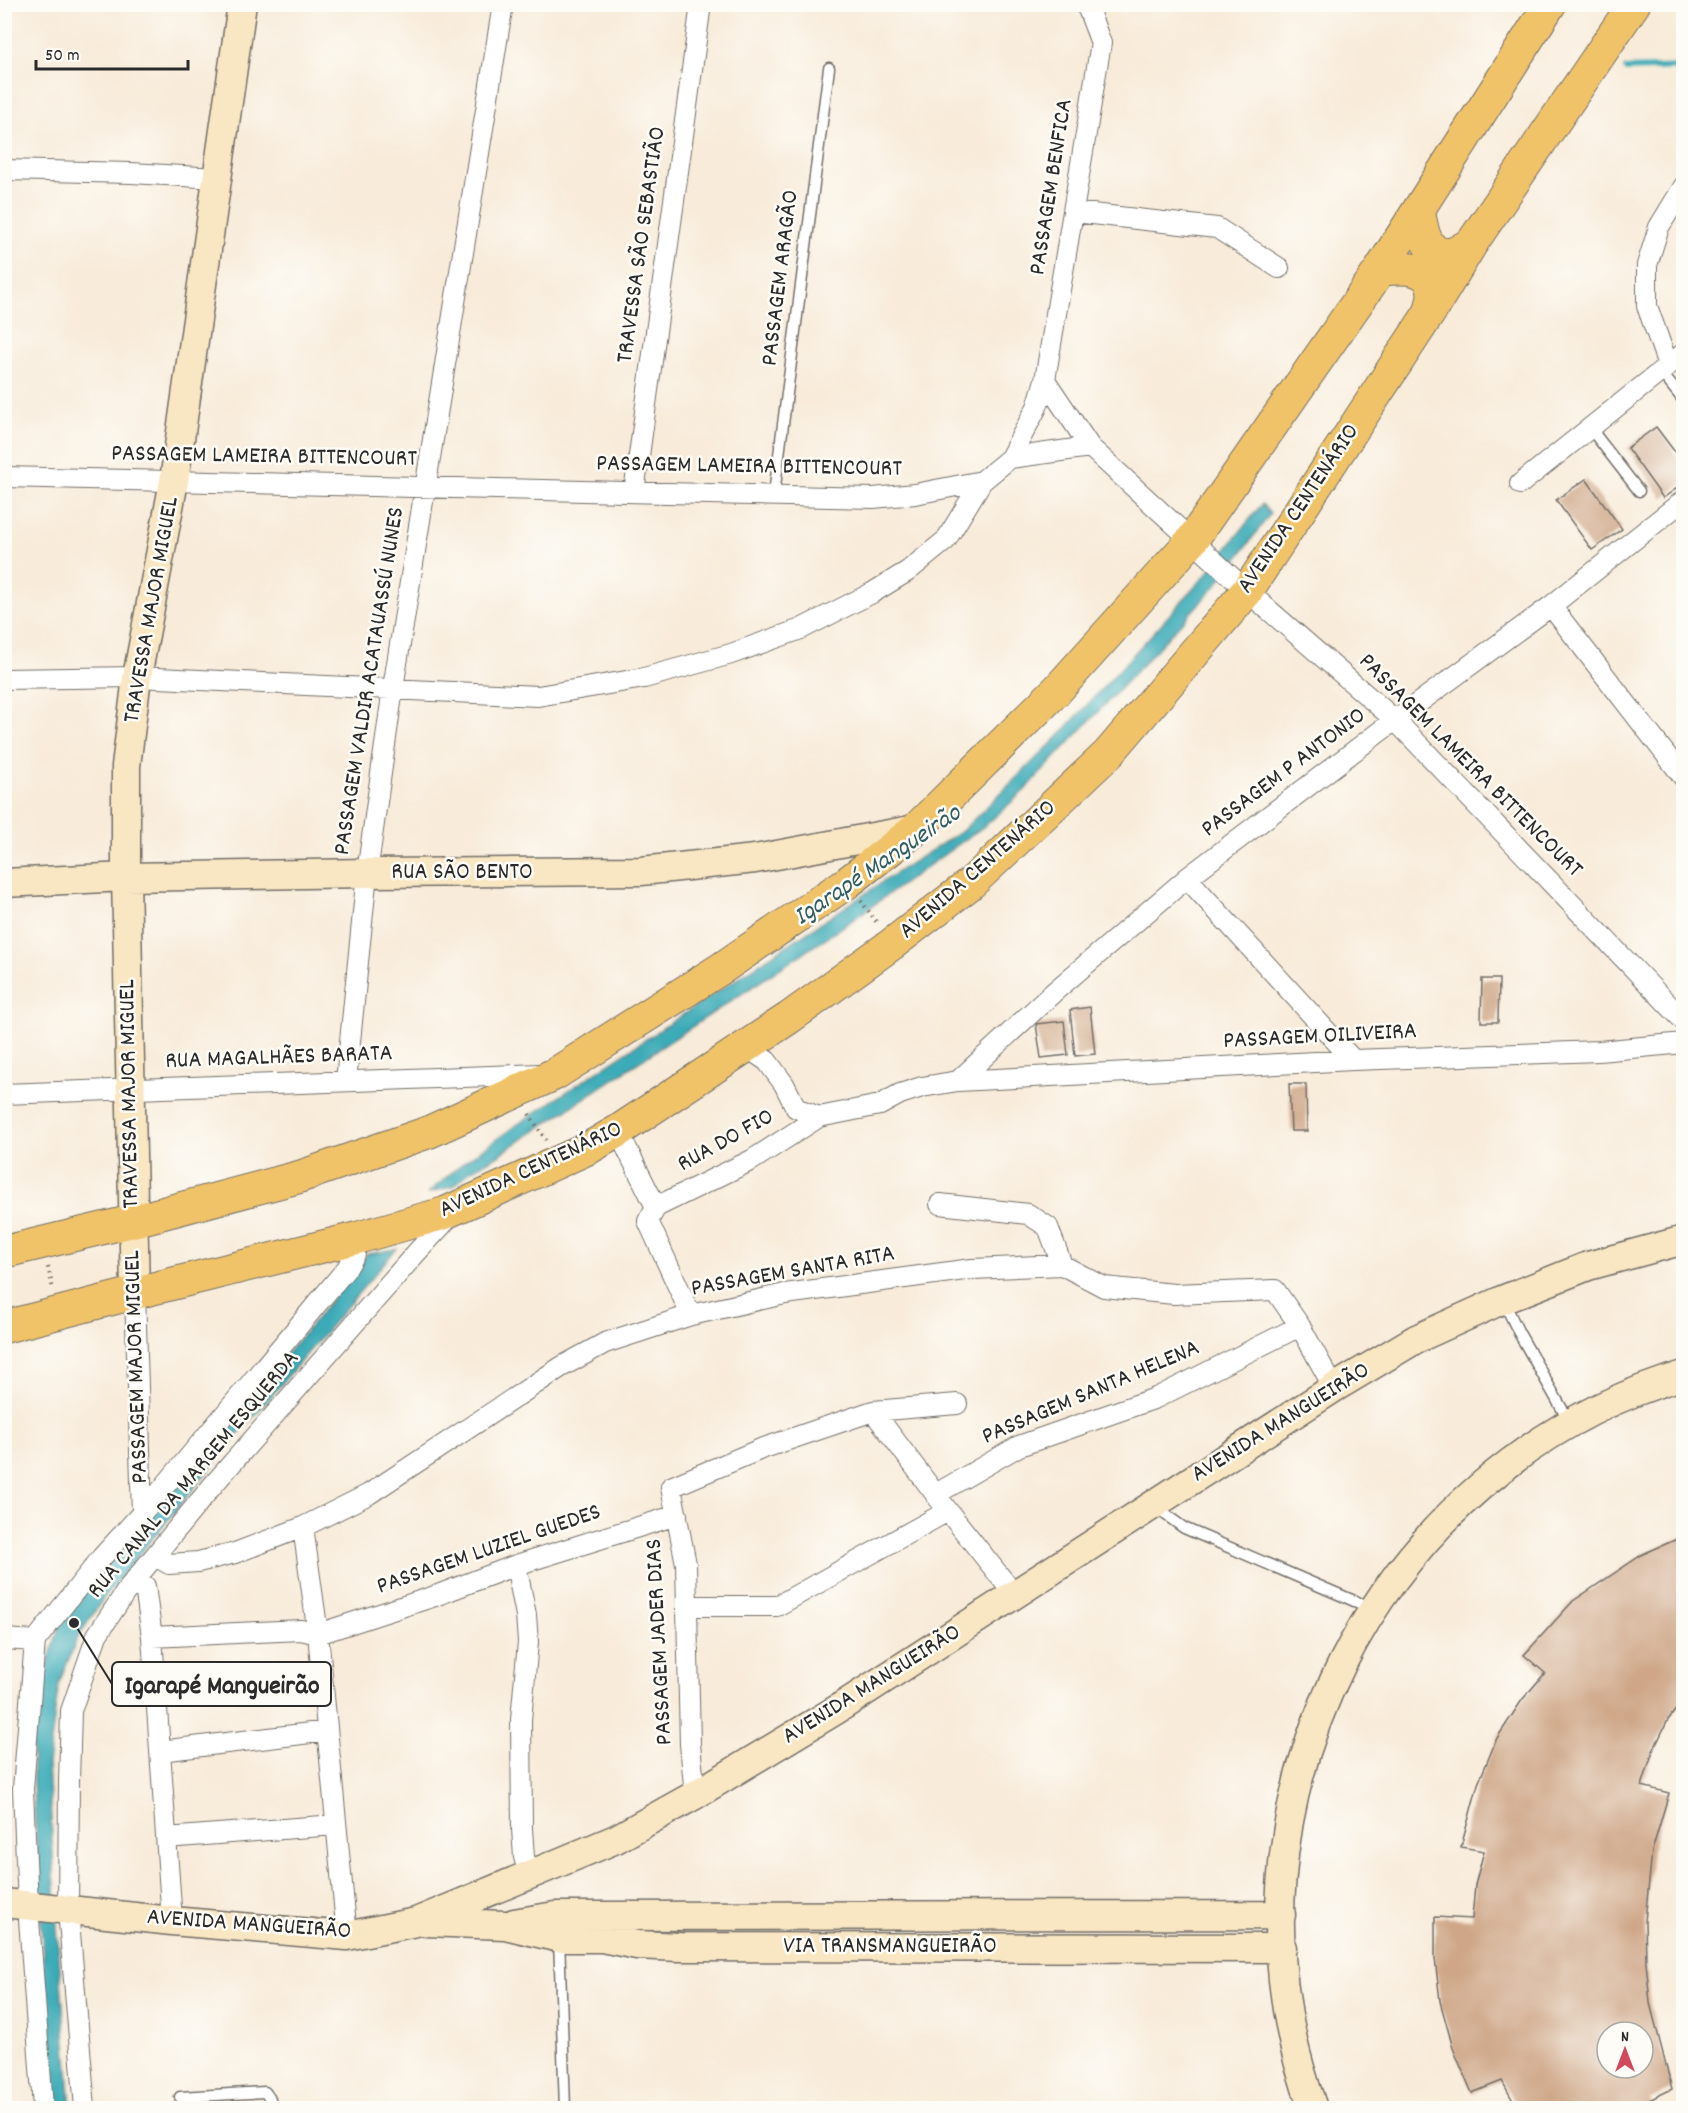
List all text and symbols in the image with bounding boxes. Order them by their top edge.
scale bar [36,33,188,71]
text: 50 m [45,44,80,69]
street label: PASSAGEM BENFICA [1021,96,1083,278]
street label: TRAVESSA SÃO SEBASTIÃO [609,124,675,366]
street label: PASSAGEM ARAGÃO [753,188,809,368]
street label: AVENIDA CENTENÁRIO [1230,417,1368,601]
street label: PASSAGEM LAMEIRA BITTENCOURT [111,437,418,477]
street label: PASSAGEM LAMEIRA BITTENCOURT [596,447,903,487]
street label: TRAVESSA MAJOR MIGUEL [115,494,189,726]
street label: PASSAGEM VALDIR ACATAUASSÚ NUNES [326,504,414,858]
street label: PASSAGEM LAMEIRA BITTENCOURT [1350,646,1590,886]
street label: PASSAGEM P ANTONIO [1194,700,1374,846]
street label: AVENIDA CENTENÁRIO [892,792,1064,948]
water label: Igarapé Mangueirão [787,795,970,936]
street label: RUA SÃO BENTO [391,856,533,890]
street label: TRAVESSA MAJOR MIGUEL [111,979,149,1209]
street label: PASSAGEM OILIVEIRA [1222,1015,1418,1059]
street label: RUA MAGALHÃES BARATA [165,1037,393,1079]
street label: RUA DO FIO [672,1101,780,1181]
street label: AVENIDA CENTENÁRIO [434,1113,628,1227]
street label: PASSAGEM SANTA RITA [688,1237,898,1307]
street label: PASSAGEM MAJOR MIGUEL [116,1249,158,1484]
street label: PASSAGEM SANTA HELENA [977,1332,1205,1454]
street label: RUA CANAL DA MARGEM ESQUERDA [80,1344,308,1606]
street label: AVENIDA MANGUEIRÃO [1185,1354,1377,1492]
street label: PASSAGEM LUZIEL GUEDES [372,1496,606,1604]
street label: PASSAGEM JADER DIAS [638,1538,682,1746]
street label: AVENIDA MANGUEIRÃO [776,1616,968,1754]
callout: Igarapé Mangueirão [112,1662,331,1706]
text: Igarapé Mangueirão [124,1669,320,1706]
street label: AVENIDA MANGUEIRÃO [146,1901,352,1949]
street label: VIA TRANSMANGUEIRÃO [783,1930,997,1964]
north arrow [1595,2020,1655,2080]
text: N [1621,2026,1629,2049]

